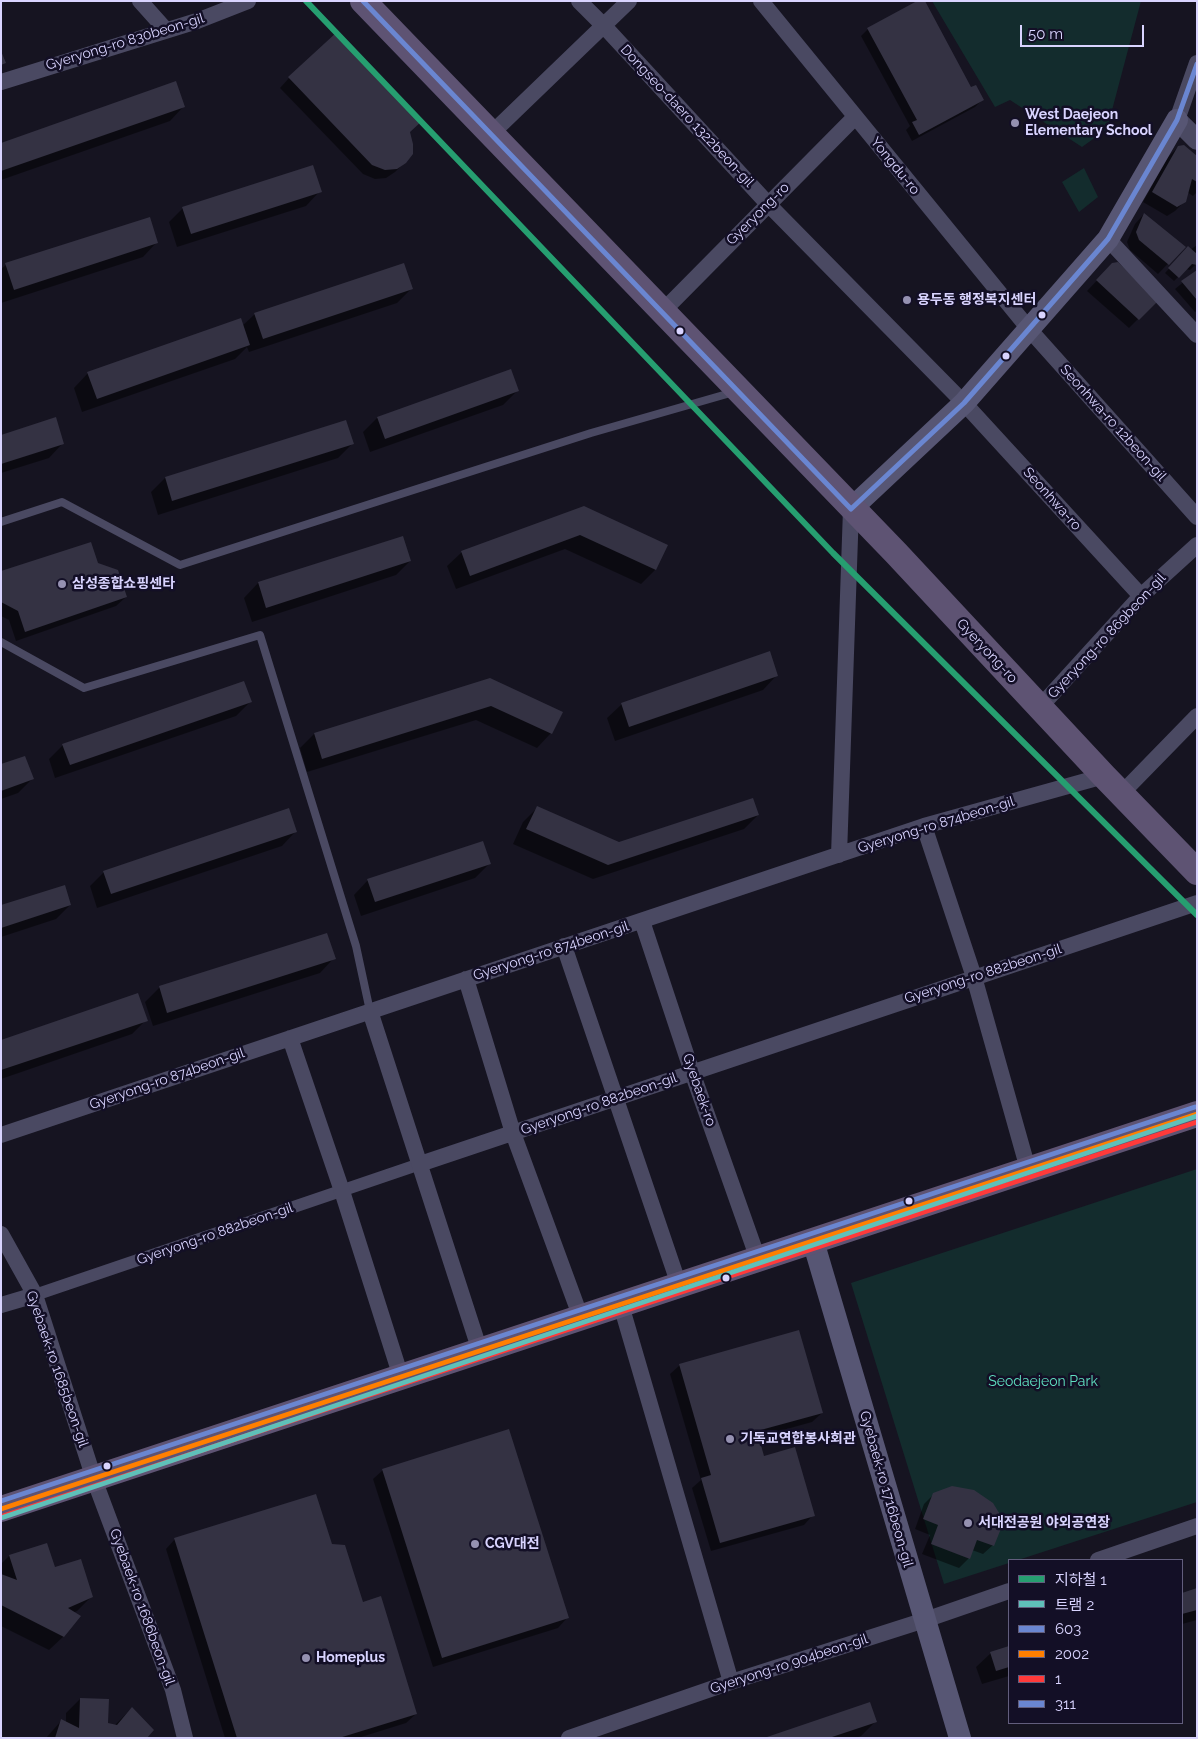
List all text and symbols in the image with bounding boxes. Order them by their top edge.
street label: Gyeryong-ro 830beon-gil [44,10,206,74]
scale bar [1023,15,1147,47]
text: 50 m [1028,25,1063,43]
street label: Dongseo-daero 1322beon-gil [617,41,757,191]
place label: West Daejeon Elementary School [1025,107,1152,140]
marker: West Daejeon Elementary School [1009,117,1021,129]
street label: Yongdu-ro [867,134,923,198]
street label: Gyeryong-ro [723,179,793,249]
place label: 용두동 행정복지센터 [917,292,1036,308]
marker: 용두동 행정복지센터 [901,294,913,306]
unlabelled marker [1037,310,1047,320]
unlabelled marker [675,326,685,336]
unlabelled marker [1001,351,1011,361]
street label: Seonhwa-ro 12beon-gil [1056,361,1170,485]
street label: Seonhwa-ro [1019,464,1085,534]
street label: Gyeryong-ro 869beon-gil [1045,570,1169,702]
place label: 삼성종합쇼핑센타 [72,576,175,592]
marker: 삼성종합쇼핑센타 [56,578,68,590]
street label: Gyeryong-ro [953,615,1021,687]
street label: Gyeryong-ro 874beon-gil [856,793,1016,857]
street label: Gyeryong-ro 874beon-gil [471,918,631,984]
street label: Gyeryong-ro 882beon-gil [902,941,1064,1007]
street label: Gyeryong-ro 874beon-gil [87,1045,247,1113]
street label: Gyebaek-ro [679,1052,719,1128]
street label: Gyeryong-ro 882beon-gil [519,1069,679,1139]
unlabelled marker [904,1196,914,1206]
street label: Gyeryong-ro 882beon-gil [135,1199,295,1269]
unlabelled marker [721,1273,731,1283]
street label: Gyebaek-ro 1685beon-gil [22,1289,92,1449]
park label: Seodaejeon Park [988,1374,1098,1390]
street label: Gyebaek-ro 1716beon-gil [856,1409,916,1569]
place label: 기독교연합봉사회관 [740,1431,856,1447]
marker: 기독교연합봉사회관 [724,1433,736,1445]
unlabelled marker [102,1461,112,1471]
place label: 서대전공원 야외공연장 [978,1515,1110,1531]
marker: 서대전공원 야외공연장 [962,1517,974,1529]
street label: Gyebaek-ro 1686beon-gil [106,1527,178,1687]
place label: CGV대전 [485,1536,539,1552]
marker: CGV대전 [469,1538,481,1550]
legend [1008,1559,1183,1724]
text: 지하철 1 [1055,1571,1107,1589]
text: 트램 2 [1055,1596,1094,1614]
text: 603 [1055,1620,1081,1638]
street label: Gyeryong-ro 904beon-gil [708,1631,870,1697]
text: 2002 [1055,1645,1089,1663]
place label: Homeplus [316,1650,385,1666]
marker: Homeplus [300,1652,312,1664]
text: 1 [1055,1670,1061,1688]
text: 311 [1055,1695,1076,1713]

